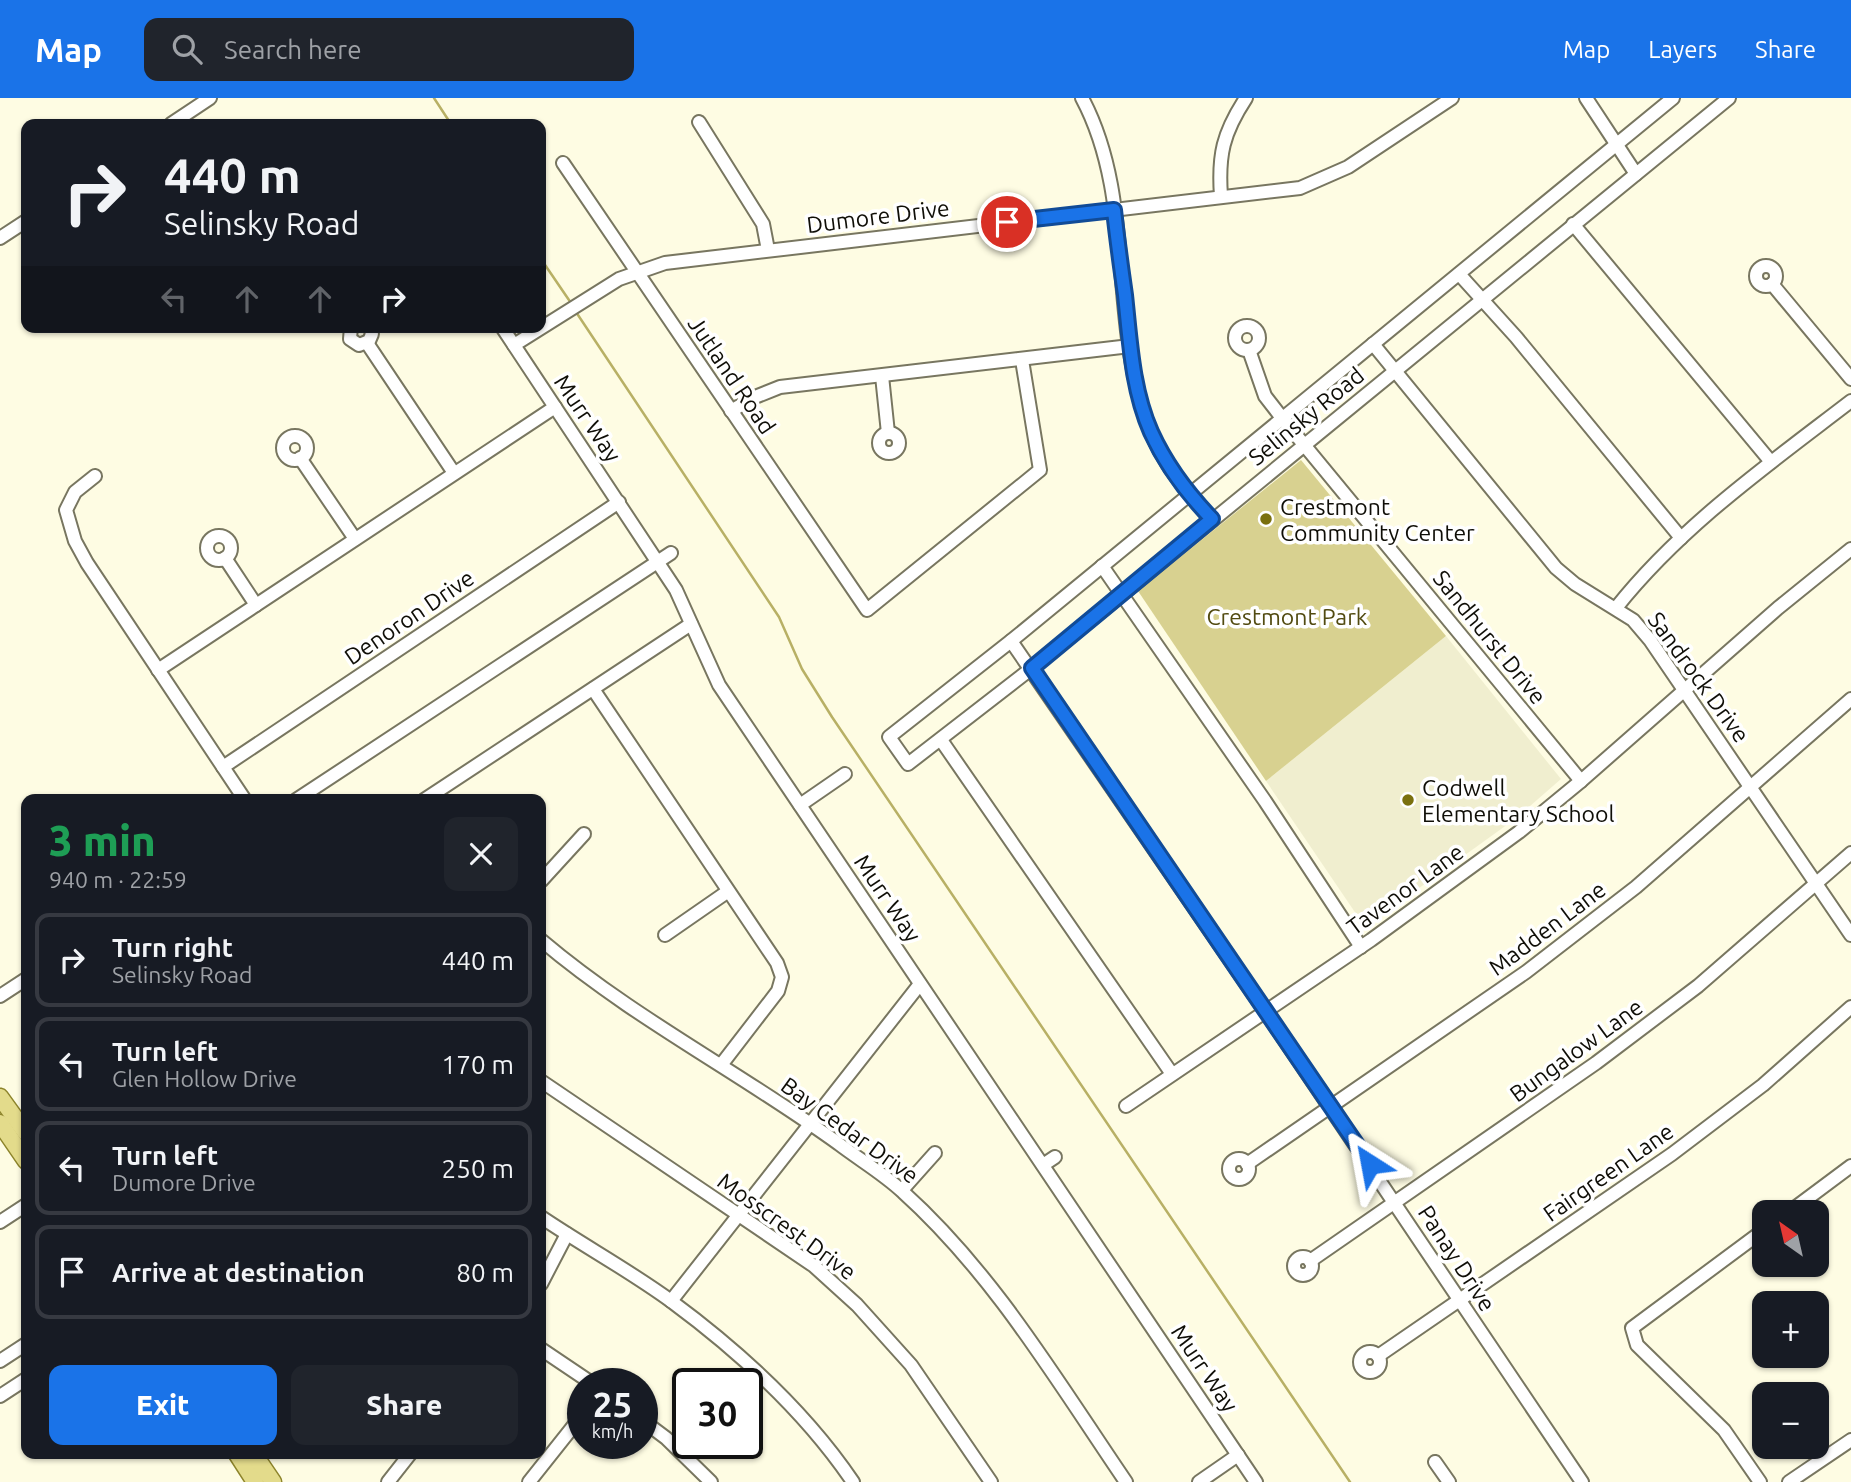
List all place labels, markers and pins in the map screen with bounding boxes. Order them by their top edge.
pin [977,192,1037,252]
place label: Crestmont Community Center [1280,494,1475,545]
marker: Crestmont Community Center [1258,511,1274,527]
place label: Codwell Elementary School [1422,775,1615,826]
marker: Codwell Elementary School [1400,792,1416,808]

